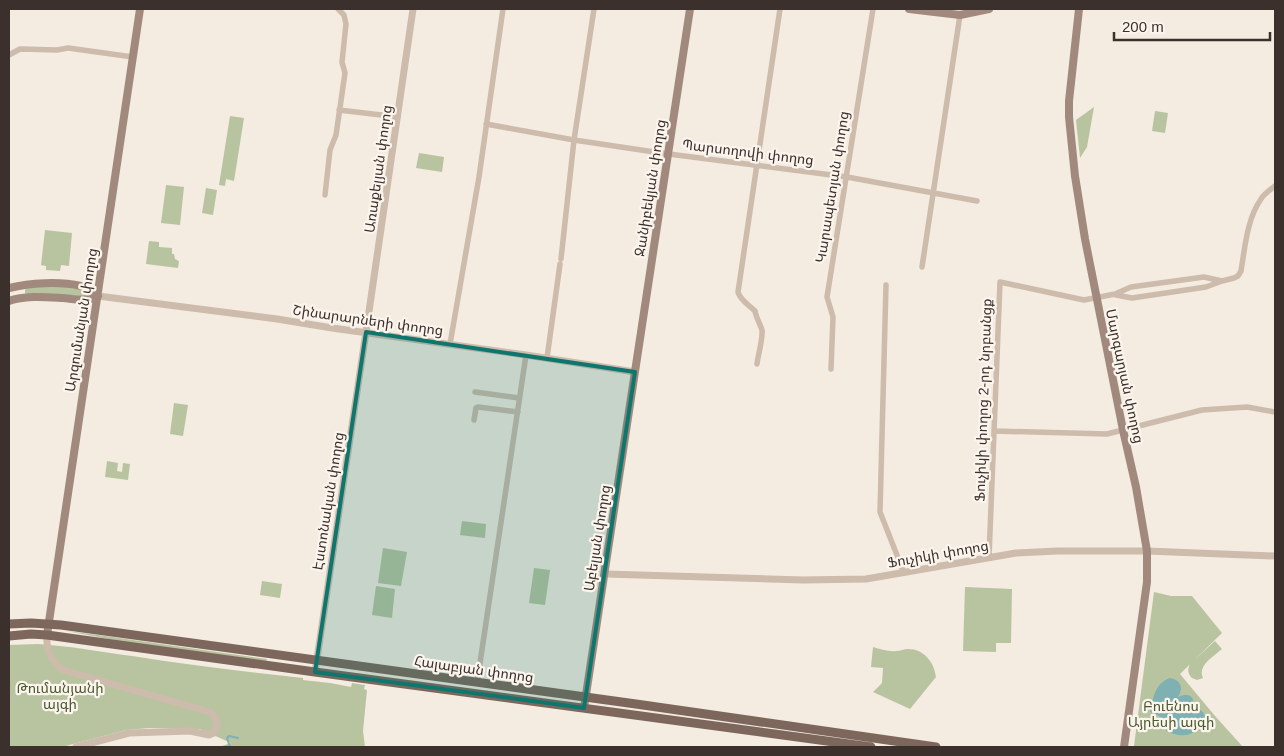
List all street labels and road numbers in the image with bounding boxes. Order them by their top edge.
street label: Առաքելյան փողոց [361,104,395,234]
street label: Կարապետյան փողոց [812,110,852,264]
street label: Ջանիբեկյան փողոց [631,118,669,258]
street label: Պարսողովի փողոց [681,136,815,168]
street label: Արզումանյան փողոց [62,247,100,393]
street label: Ֆուչիկի փողոց 2-րդ նրբանցք [971,298,995,502]
street label: Շինարարների փողոց [292,302,444,338]
street label: Մարգարյան փողոց [1103,307,1147,445]
street label: Էստոնական փողոց [309,431,347,571]
street label: Աբելյան փողոց [581,484,613,592]
street label: Ֆուչիկի փողոց [886,537,990,571]
street label: Հալաբյան փողոց [413,653,535,685]

